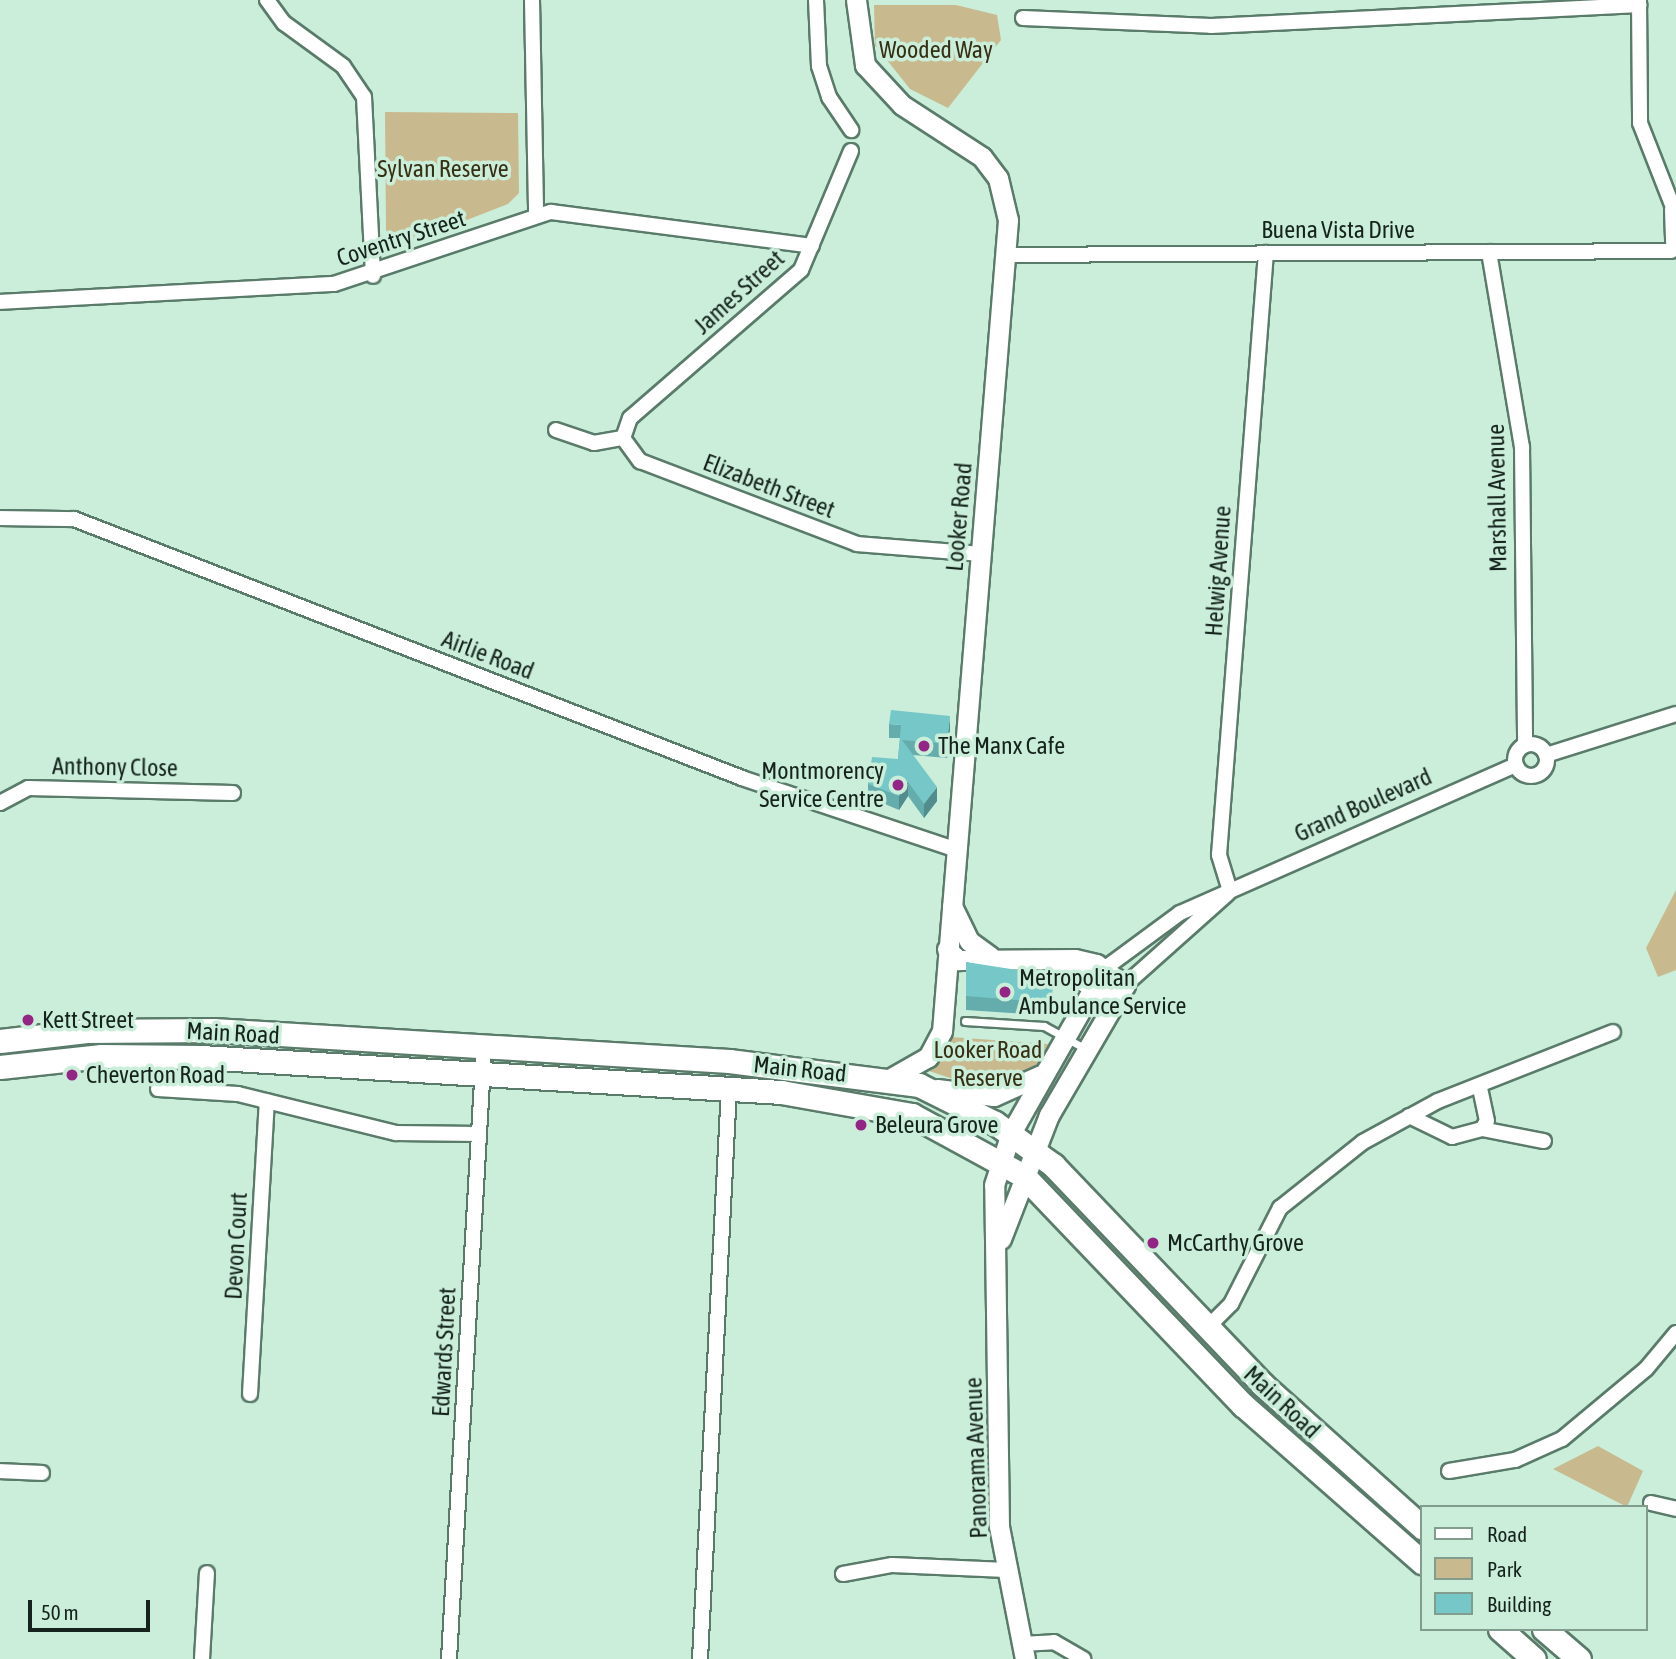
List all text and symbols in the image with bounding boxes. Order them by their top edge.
park label: Wooded Way [879,36,993,64]
park label: Sylvan Reserve [377,155,509,183]
street label: Coventry Street [333,204,469,272]
street label: Buena Vista Drive [1261,216,1415,244]
street label: James Street [688,244,790,340]
street label: Marshall Avenue [1481,424,1513,572]
street label: Elizabeth Street [699,448,839,524]
street label: Looker Road [940,461,978,573]
street label: Helwig Avenue [1199,505,1237,637]
street label: Airlie Road [438,624,538,686]
place label: The Manx Cafe [938,732,1065,760]
marker: The Manx Cafe [916,738,932,754]
street label: Anthony Close [52,752,178,782]
place label: Montmorency Service Centre [759,757,884,813]
street label: Grand Boulevard [1290,762,1436,848]
marker: Montmorency Service Centre [890,777,906,793]
place label: Metropolitan Ambulance Service [1019,964,1186,1020]
marker: Metropolitan Ambulance Service [997,984,1013,1000]
place label: Kett Street [42,1006,134,1034]
marker: Kett Street [20,1012,36,1028]
street label: Main Road [186,1016,280,1050]
park label: Looker Road Reserve [933,1036,1043,1092]
street label: Main Road [752,1050,848,1088]
place label: Cheverton Road [86,1061,225,1089]
marker: Cheverton Road [64,1067,80,1083]
place label: Beleura Grove [875,1111,998,1139]
marker: Beleura Grove [853,1117,869,1133]
street label: Devon Court [219,1192,253,1300]
place label: McCarthy Grove [1167,1229,1304,1257]
marker: McCarthy Grove [1145,1235,1161,1251]
street label: Edwards Street [426,1286,462,1418]
street label: Main Road [1238,1360,1326,1444]
street label: Panorama Avenue [959,1377,993,1539]
legend [1420,1505,1648,1631]
text: Road [1487,1522,1527,1546]
text: Park [1487,1557,1522,1581]
scale bar [32,1586,154,1630]
text: Building [1487,1592,1551,1616]
text: 50 m [41,1600,79,1624]

